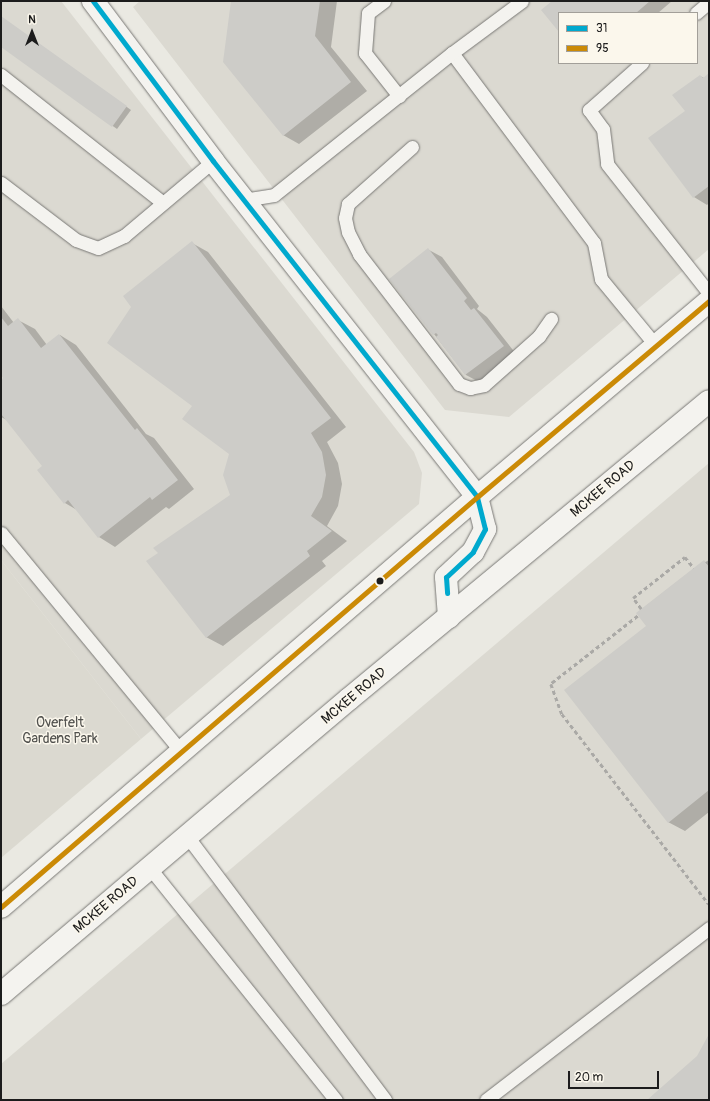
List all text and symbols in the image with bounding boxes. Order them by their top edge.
north arrow [12,12,52,52]
legend [558,12,698,64]
text: N [28,13,36,26]
text: 31 [596,21,607,36]
text: 95 [596,41,609,56]
street label: MCKEE ROAD [567,457,639,521]
unlabelled marker [375,576,385,586]
street label: MCKEE ROAD [318,664,390,728]
park label: Overfelt Gardens Park [22,715,98,748]
street label: MCKEE ROAD [70,873,142,937]
scale bar [570,1063,661,1089]
text: 20 m [575,1070,603,1085]

